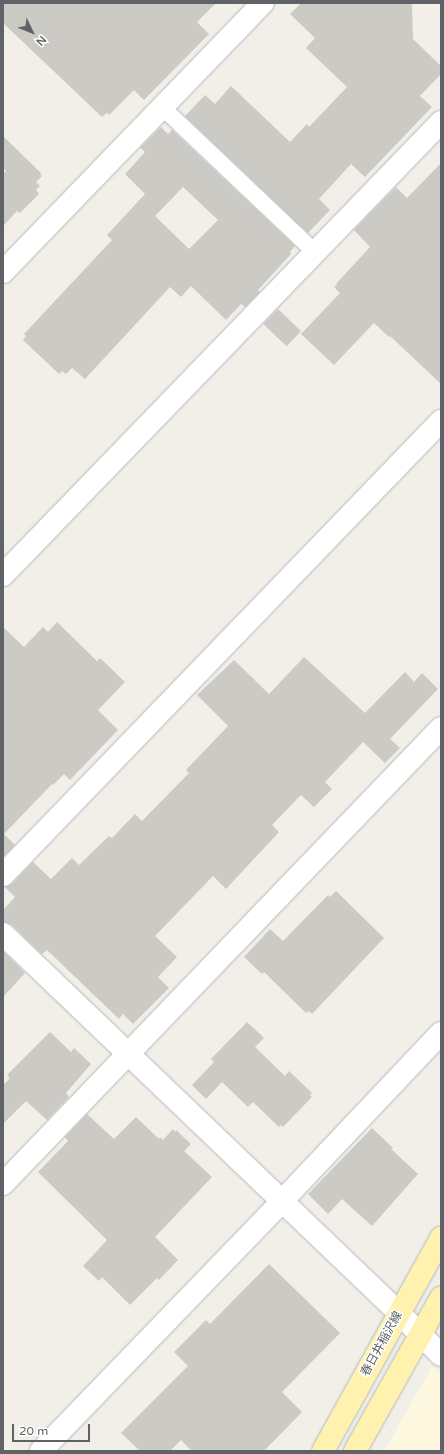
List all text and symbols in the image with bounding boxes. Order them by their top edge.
north arrow [12,12,52,52]
text: N [33,33,49,48]
street label: 春日井稲沢線 [358,1309,406,1379]
scale bar [14,1416,92,1442]
text: 20 m [19,1424,48,1438]

